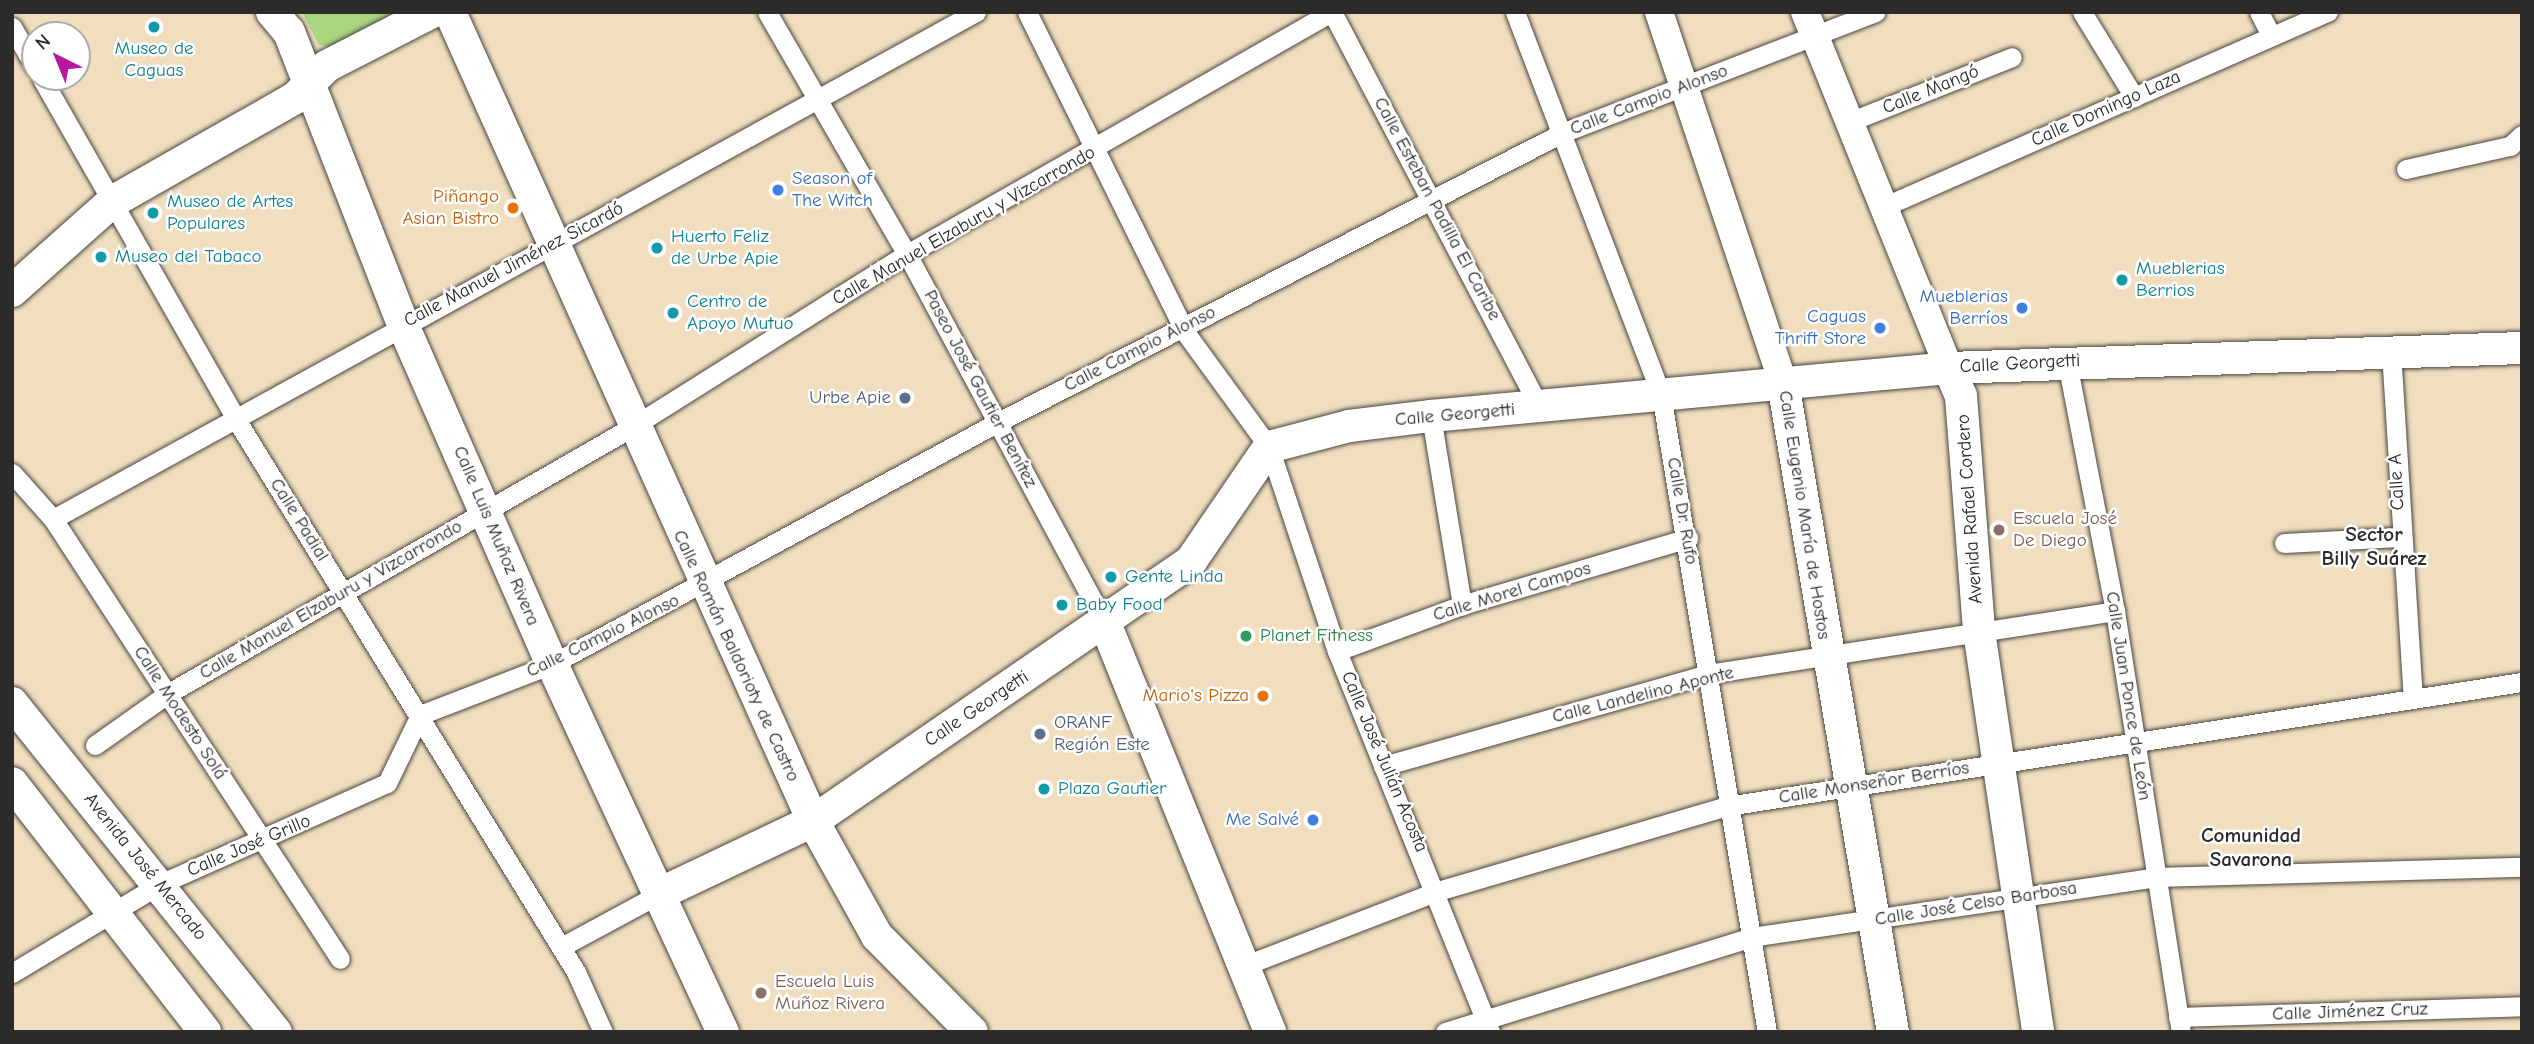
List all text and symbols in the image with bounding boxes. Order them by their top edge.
marker: Museo de Caguas [146,19,162,35]
north arrow [21,21,91,91]
text: N [31,30,55,54]
place label: Museo de Caguas [115,38,193,82]
street label: Calle Campio Alonso [1567,59,1731,141]
street label: Calle Mangó [1879,60,1983,120]
street label: Calle Domingo Laza [2028,66,2184,152]
street label: Calle Esteban Padilla El Caribe [1368,93,1506,325]
street label: Calle Manuel Elzaburu y Vizcarrondo [828,141,1100,311]
place label: Season of The Witch [792,168,873,212]
marker: Season of The Witch [770,182,786,198]
place label: Piñango Asian Bistro [402,186,499,230]
place label: Museo de Artes Populares [167,191,293,235]
street label: Calle Manuel Jiménez Sicardó [400,197,628,333]
marker: Piñango Asian Bistro [505,200,521,216]
marker: Museo de Artes Populares [145,205,161,221]
place label: Huerto Feliz de Urbe Apie [671,226,779,270]
marker: Huerto Feliz de Urbe Apie [649,240,665,256]
place label: Museo del Tabaco [115,246,262,268]
marker: Museo del Tabaco [93,249,109,265]
place label: Mueblerias Berrios [2136,258,2225,302]
marker: Mueblerias Berrios [2114,272,2130,288]
street label: Paseo José Gautier Benítez [918,286,1042,492]
place label: Mueblerias Berríos [1919,286,2008,330]
place label: Centro de Apoyo Mutuo [687,291,794,335]
marker: Mueblerias Berríos [2014,300,2030,316]
street label: Calle Campio Alonso [1060,301,1220,397]
marker: Centro de Apoyo Mutuo [665,305,681,321]
place label: Caguas Thrift Store [1775,306,1866,350]
marker: Caguas Thrift Store [1872,320,1888,336]
street label: Calle Georgetti [1959,349,2081,379]
place label: Urbe Apie [809,387,891,409]
street label: Calle Eugenio María de Hostos [1773,389,1835,641]
marker: Urbe Apie [897,390,913,406]
street label: Calle Georgetti [1394,398,1516,432]
street label: Avenida Rafael Cordero [1952,413,1988,605]
street label: Calle Luis Muñoz Rivera [448,443,544,629]
street label: Calle A [2384,453,2410,511]
street label: Calle Dr. Rufo [1661,456,1703,566]
street label: Calle Padial [265,474,333,566]
place label: Escuela José De Diego [2013,508,2117,552]
street label: Calle Manuel Elzaburu y Vizcarrondo [195,515,467,685]
district label: Sector Billy Suárez [2321,521,2427,571]
marker: Escuela José De Diego [1991,522,2007,538]
street label: Calle Román Baldorioty de Castro [668,527,804,785]
street label: Calle Morel Campos [1430,557,1594,627]
place label: Gente Linda [1125,566,1224,588]
marker: Gente Linda [1103,569,1119,585]
street label: Calle Campio Alonso [523,589,683,683]
street label: Calle Juan Ponce de León [2100,590,2156,802]
place label: Baby Food [1076,594,1163,616]
marker: Baby Food [1054,597,1070,613]
place label: Planet Fitness [1260,625,1373,647]
marker: Planet Fitness [1238,628,1254,644]
street label: Calle Modesto Solá [128,642,232,784]
street label: Calle Landelino Aponte [1550,661,1736,729]
street label: Calle Georgetti [921,666,1033,752]
street label: Calle José Julián Acosta [1336,668,1432,856]
place label: Mario's Pizza [1143,685,1249,707]
marker: Mario's Pizza [1255,688,1271,704]
place label: ORANF Región Este [1054,712,1150,756]
marker: ORANF Región Este [1032,726,1048,742]
street label: Calle Monseñor Berríos [1777,757,1971,809]
place label: Plaza Gautier [1058,778,1166,800]
marker: Plaza Gautier [1036,781,1052,797]
street label: Avenida José Mercado [79,789,211,945]
place label: Me Salvé [1226,809,1299,831]
street label: Calle José Grillo [184,810,314,882]
marker: Me Salvé [1305,812,1321,828]
district label: Comunidad Savarona [2201,822,2301,872]
street label: Calle José Celso Barbosa [1873,877,2079,931]
place label: Escuela Luis Muñoz Rivera [775,971,885,1015]
marker: Escuela Luis Muñoz Rivera [753,985,769,1001]
street label: Calle Jiménez Cruz [2272,998,2428,1026]

